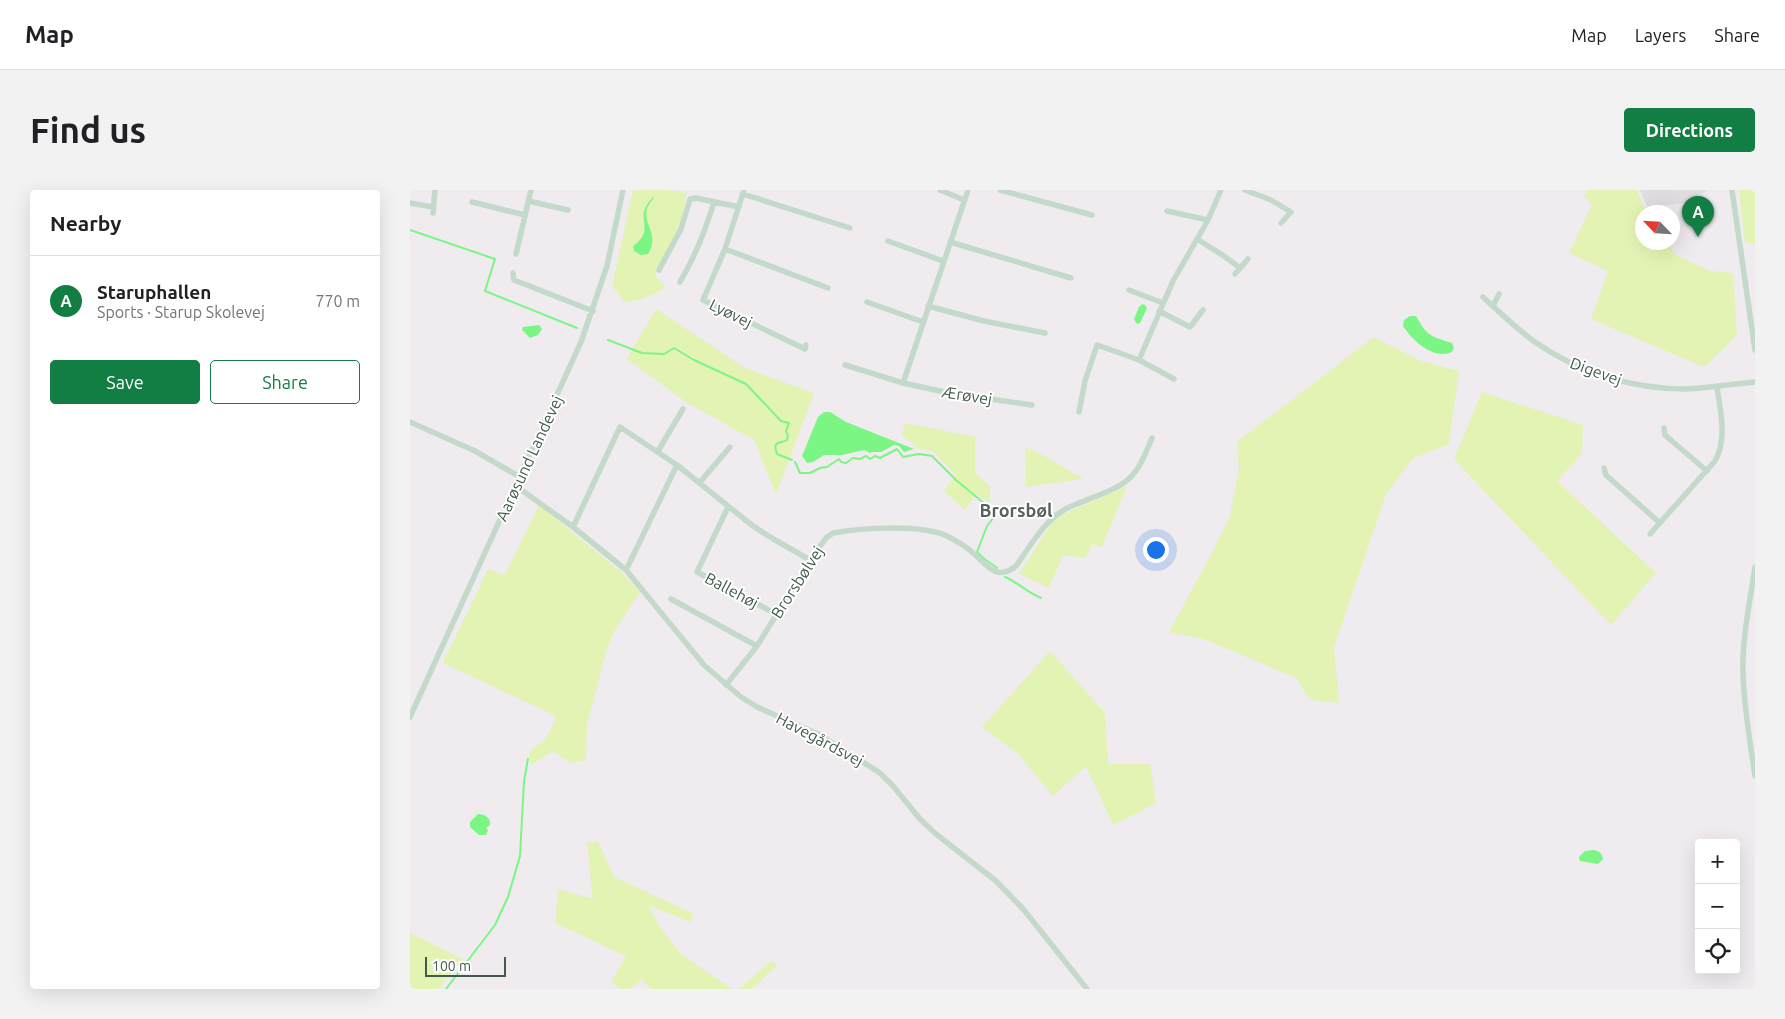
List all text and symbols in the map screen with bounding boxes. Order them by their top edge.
text: Map [25,21,74,48]
text: Map [1571,25,1607,45]
text: Layers [1635,25,1686,45]
text: Share [1714,25,1760,45]
button: Directions [1624,108,1755,152]
text: Find us [30,110,146,150]
pin: A [1682,196,1714,237]
north arrow [1635,205,1680,250]
text: Nearby [50,211,121,235]
text: Staruphallen [97,281,211,303]
text: A [60,292,72,310]
text: 770 m [315,292,360,310]
street label: Lyøvej [707,295,755,331]
text: Sports · Starup Skolevej [97,303,265,321]
street label: Digevej [1568,353,1624,389]
button: Save [50,360,200,404]
button: Share [210,360,360,404]
street label: Ærøvej [941,382,993,408]
street label: Aarøsund Landevej [492,392,566,524]
district label: Brorsbøl [980,500,1053,520]
your location [1143,537,1169,563]
street label: Brorsbølvej [767,543,827,621]
street label: Ballehøj [702,568,762,612]
street label: Havegårdsvej [773,708,867,770]
map controls [1695,839,1740,974]
button: + [1695,839,1740,884]
button: − [1695,884,1740,929]
button: locate [1695,929,1740,974]
scale bar [425,954,506,977]
text: 100 m [432,958,471,974]

